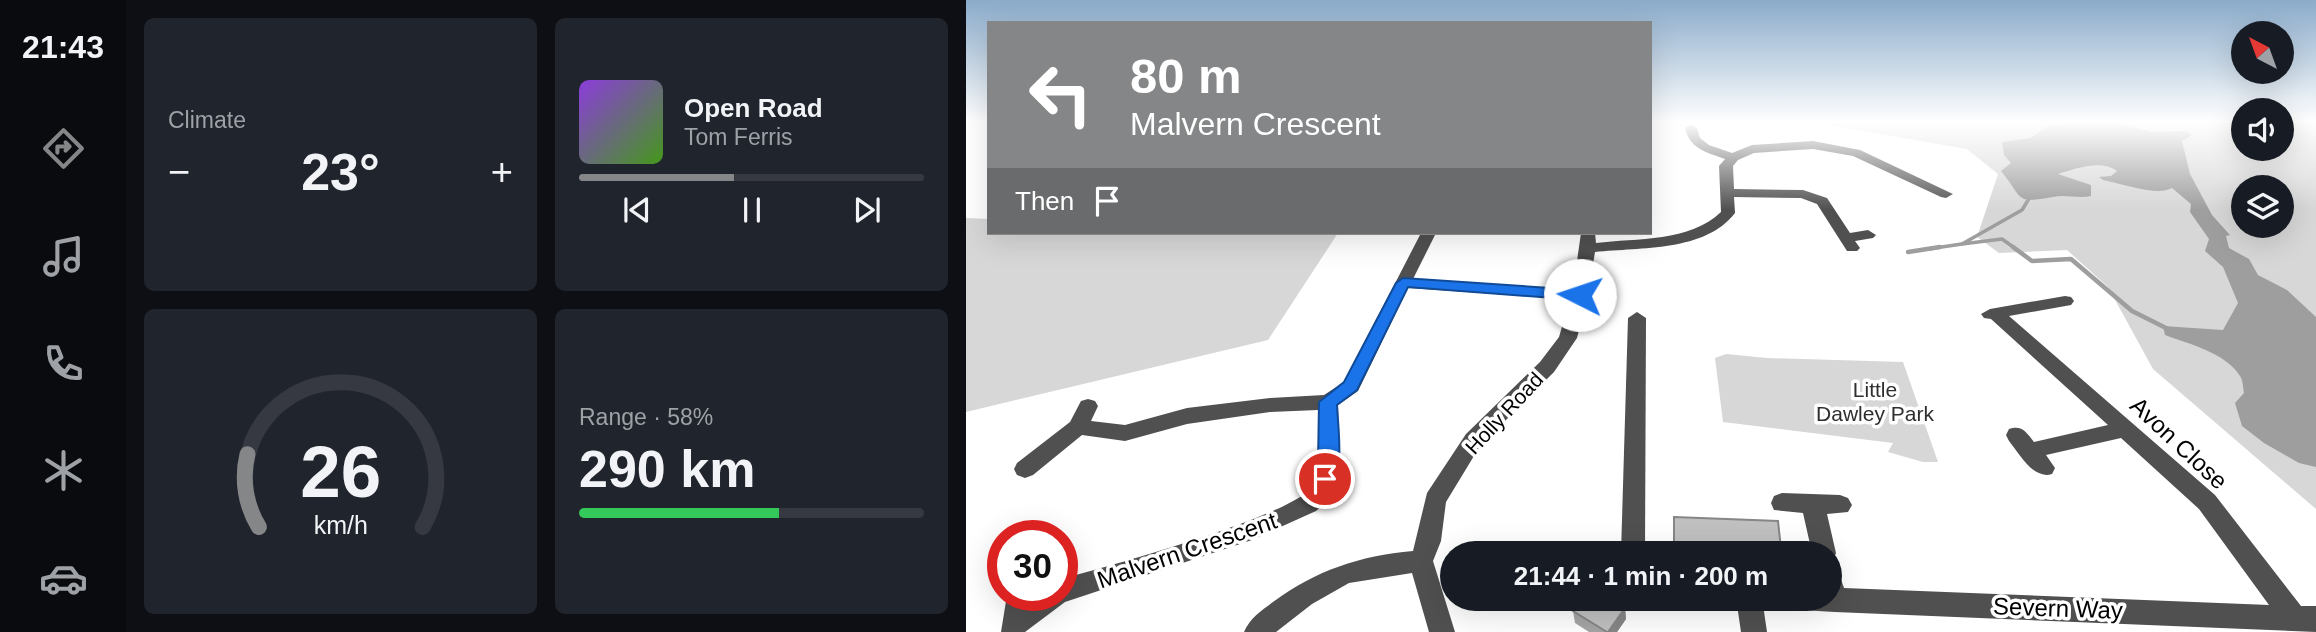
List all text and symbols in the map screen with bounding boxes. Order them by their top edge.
north arrow [2231,21,2294,84]
map controls [2231,21,2294,238]
text: 21:43 [22,29,104,65]
icon: left [1015,49,1106,140]
text: 80 m [1130,49,1242,103]
text: Open Road [684,93,823,123]
button: sound [2231,98,2294,161]
text: Malvern Crescent [1130,106,1381,142]
text: Climate [168,107,246,133]
icon: directions [39,124,88,173]
text: Tom Ferris [684,124,793,150]
text: 23° [301,143,380,201]
text: − [168,151,190,193]
text: + [491,151,513,193]
button: layers [2231,175,2294,238]
icon: arrive [1088,182,1126,220]
text: Then [1015,186,1074,216]
icon: previous [618,191,656,229]
icon: pause [733,191,771,229]
icon: next [848,191,886,229]
icon: music [39,232,88,281]
position arrow [1543,258,1617,332]
icon: phone [39,339,88,388]
street label: Holly Road [1461,368,1547,458]
park label: Little Dawley Park [1816,378,1934,425]
street label: Avon Close [2125,391,2233,495]
text: Range · 58% [579,404,713,430]
text: 26 [300,432,381,513]
text: 290 km [579,440,755,498]
icon: climate [39,446,88,495]
pin [1295,449,1355,509]
icon: arrive [1306,460,1344,498]
street label: Malvern Crescent [1094,507,1281,593]
text: km/h [313,511,368,539]
speed limit sign: 30 [987,520,1078,611]
icon: car [39,554,88,603]
text: 21:44 · 1 min · 200 m [1514,561,1768,591]
street label: Severn Way [1993,592,2123,624]

